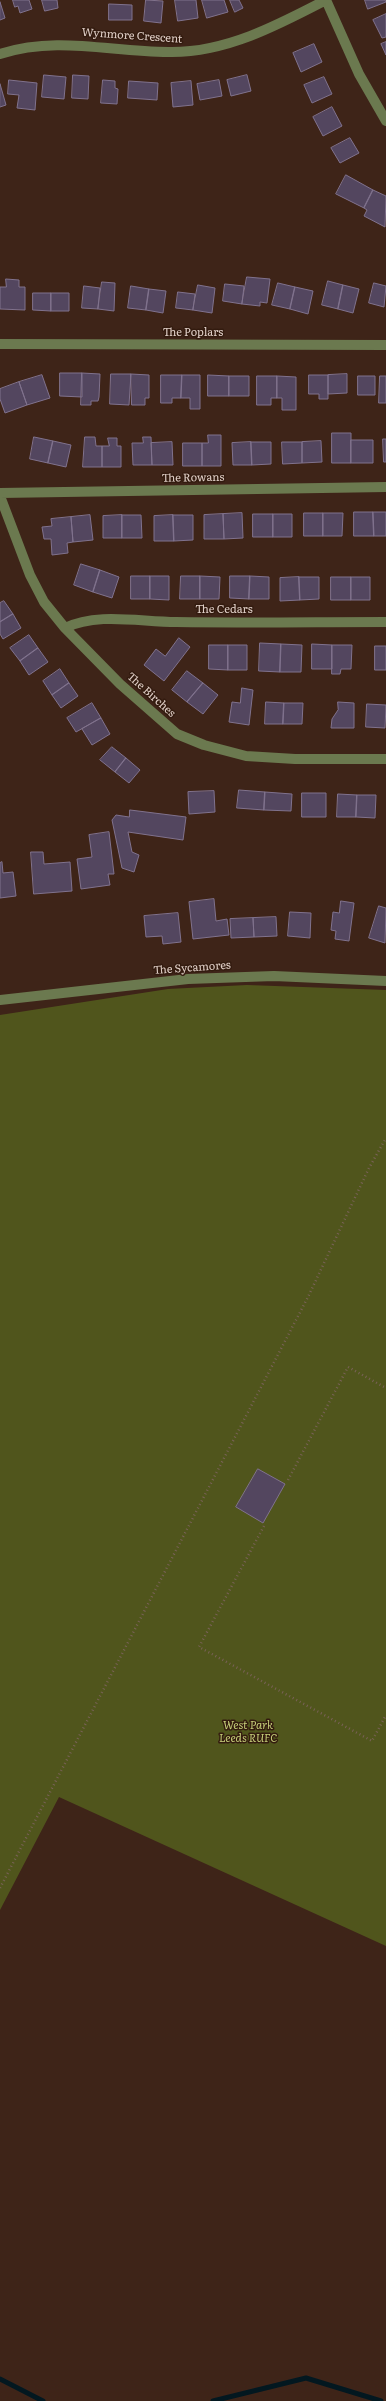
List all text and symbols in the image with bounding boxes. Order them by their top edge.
street label: Wynmore Crescent [81,26,183,46]
street label: The Poplars [163,326,223,340]
street label: The Rowans [162,471,224,485]
street label: The Cedars [195,603,253,617]
street label: The Birches [124,670,178,720]
street label: The Sycamores [153,959,231,977]
park label: West Park Leeds RUFC [219,1719,277,1745]

